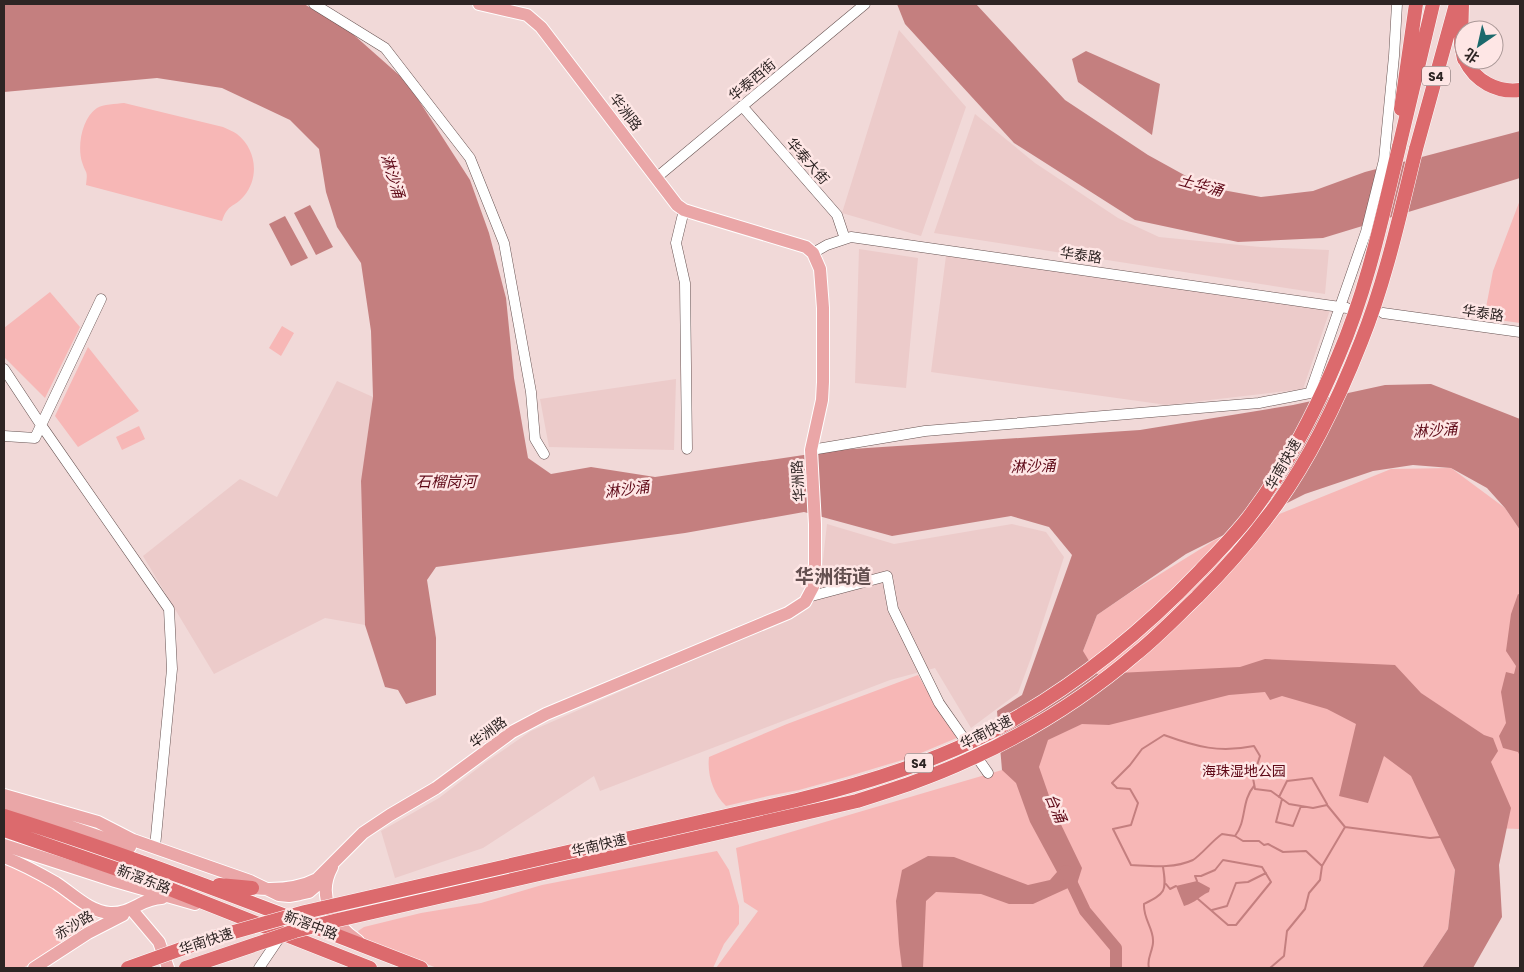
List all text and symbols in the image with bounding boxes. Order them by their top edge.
north arrow [1454,20,1504,70]
text: 北 [1460,44,1483,68]
street label: 华泰西街 [724,54,780,106]
road number: S4 [1422,66,1450,85]
street label: 华洲路 [605,89,647,135]
street label: 华泰大街 [782,133,834,189]
water label: 淋沙涌 [376,151,410,202]
water label: 土华涌 [1177,169,1227,201]
street label: 华泰路 [1059,242,1103,268]
street label: 华泰路 [1461,300,1505,326]
water label: 淋沙涌 [1412,418,1460,442]
street label: 华南快速 [1260,435,1306,493]
water label: 淋沙涌 [1010,455,1058,477]
street label: 华洲路 [787,459,809,503]
water label: 石榴岗河 [416,471,479,492]
water label: 淋沙涌 [603,476,653,502]
district label: 华洲街道 [795,563,871,590]
street label: 华南快速 [957,710,1015,754]
street label: 华洲路 [465,712,511,752]
road number: S4 [905,754,933,772]
park label: 海珠湿地公园 [1202,761,1286,781]
water label: 台涌 [1040,790,1072,828]
street label: 华南快速 [569,829,629,861]
street label: 新滘东路 [114,860,174,898]
street label: 赤沙路 [51,906,97,944]
street label: 新滘中路 [281,906,341,944]
street label: 华南快速 [176,923,236,959]

